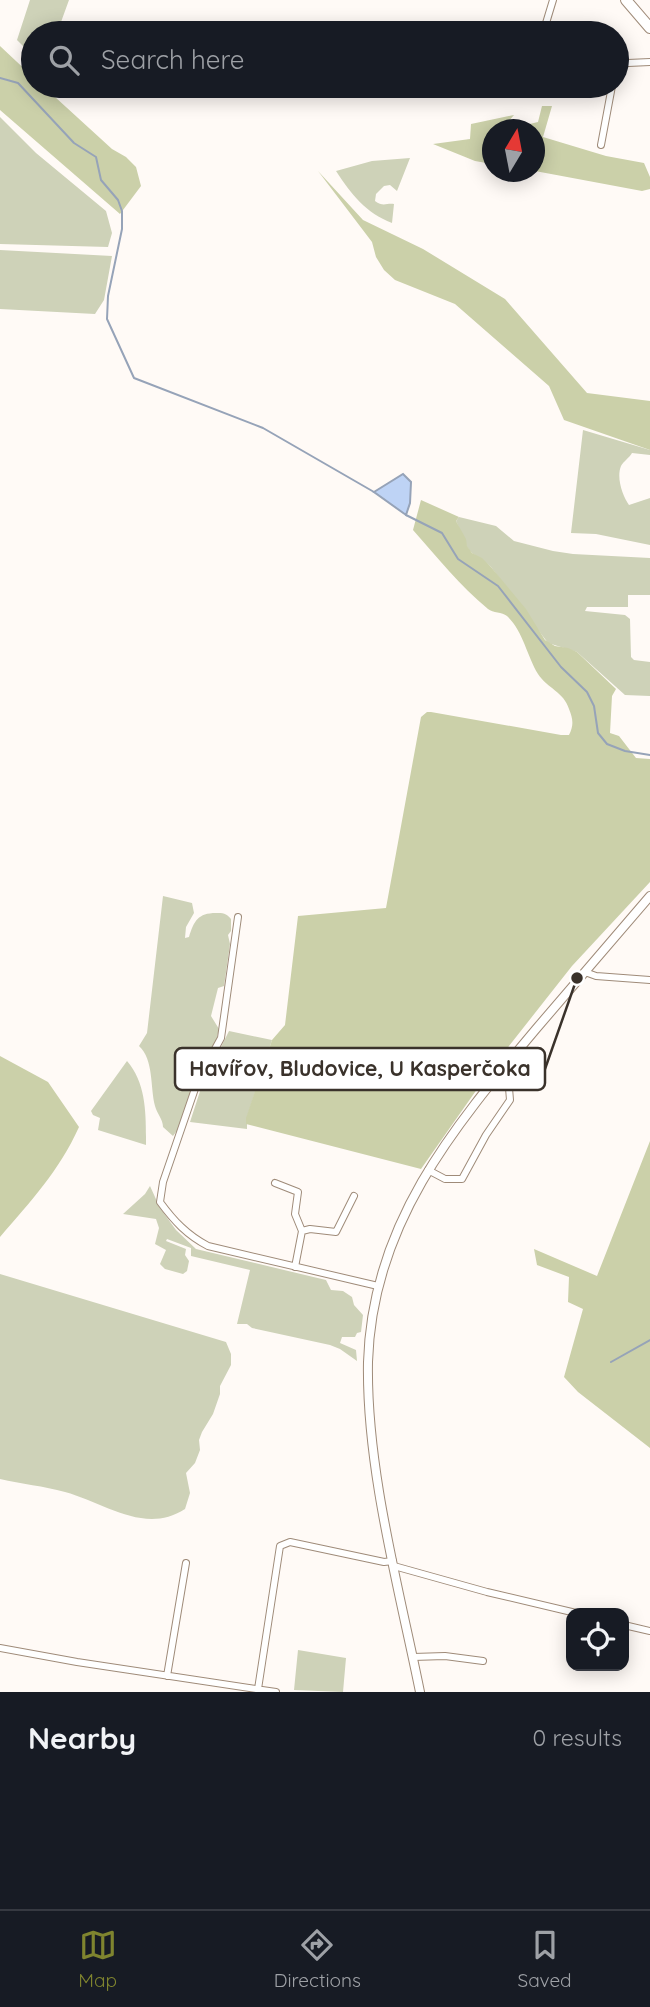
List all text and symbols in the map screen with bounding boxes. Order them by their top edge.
search box [21,21,629,98]
icon: search [45,41,83,79]
text: Search here [101,43,245,76]
north arrow [482,119,545,182]
callout: Havířov, Bludovice, U Kasperčoka [175,1048,545,1090]
text: Havířov, Bludovice, U Kasperčoka [189,1055,531,1081]
map controls [566,1608,629,1671]
button: locate [566,1608,629,1671]
text: Nearby [28,1719,136,1757]
text: 0 results [533,1723,622,1752]
tab: Map [78,1926,117,1992]
tab: Directions [274,1926,361,1992]
tab: Saved [517,1926,572,1992]

